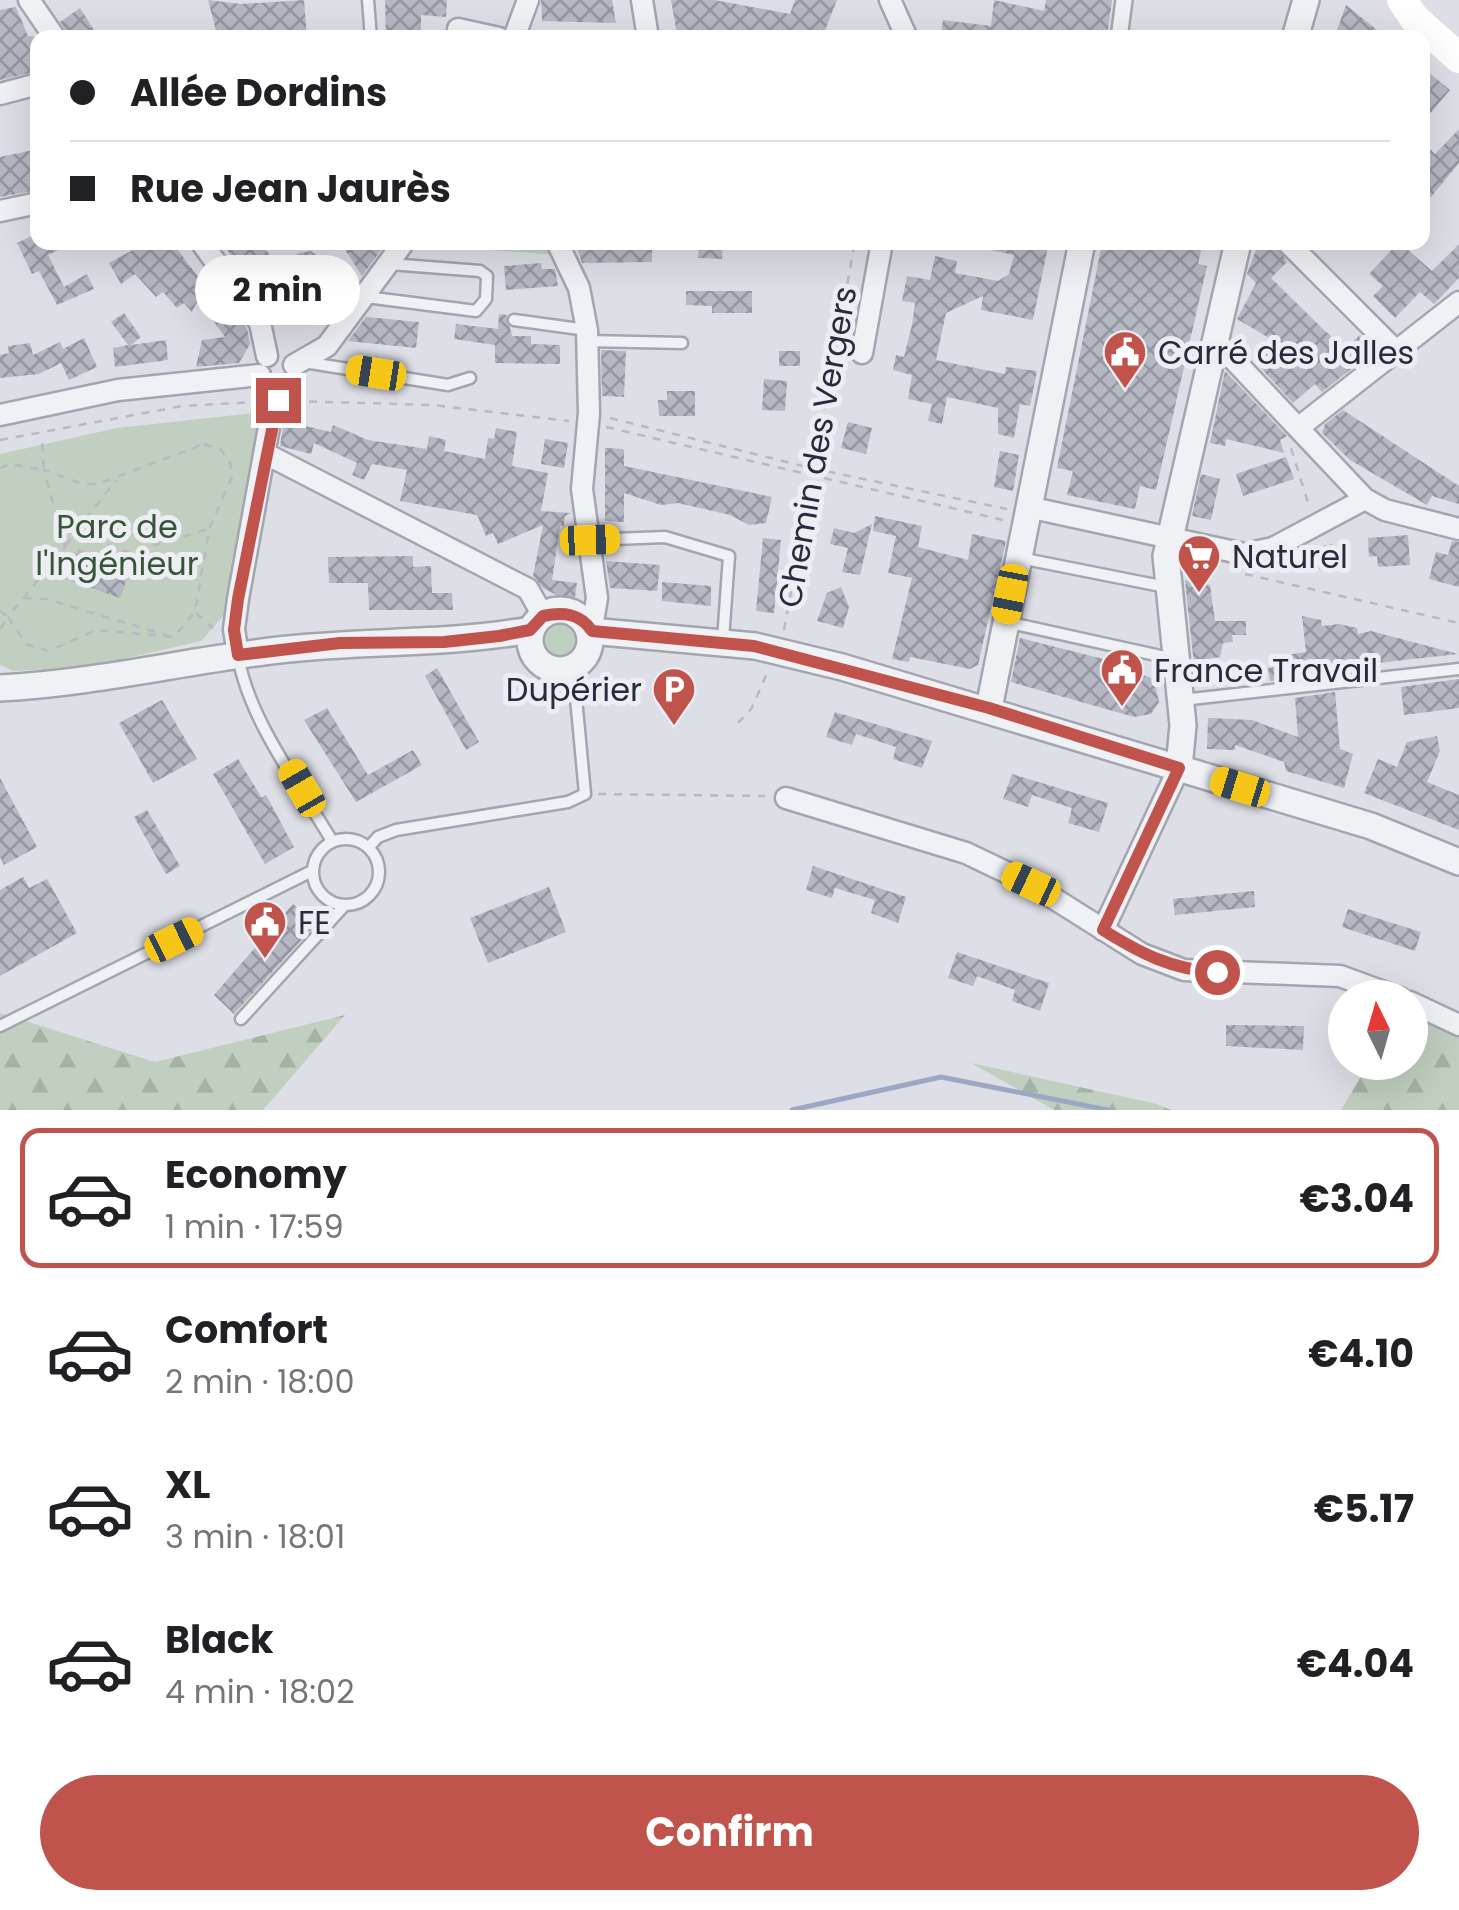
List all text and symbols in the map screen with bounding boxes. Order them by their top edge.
text: Allée Dordins [130,66,387,119]
text: Rue Jean Jaurès [130,162,451,215]
callout: 2 min [196,255,360,325]
text: 2 min [233,267,322,312]
street label: Chemin des Vergers [767,283,867,611]
public building icon: Carré des Jalles [1102,329,1148,390]
place label: Carré des Jalles [1158,330,1414,375]
car [344,353,408,393]
route end [256,378,301,423]
park label: Parc de l'Ingénieur [35,504,199,586]
car [559,524,621,556]
supermarket icon: Naturel [1176,533,1222,594]
place label: Naturel [1232,534,1348,579]
car [990,562,1030,626]
public building icon: France Travail [1099,647,1145,708]
place label: France Travail [1154,648,1378,693]
parking icon: Dupérier [651,666,697,727]
place label: Dupérier [506,667,642,712]
car [274,755,330,821]
car [1207,764,1273,810]
car [997,858,1065,910]
public building icon: FE [242,899,288,960]
place label: FE [298,900,331,945]
car [140,913,208,967]
route start [1195,950,1240,995]
north arrow [1328,980,1428,1080]
map controls [1328,980,1428,1080]
text: Economy [165,1148,347,1201]
icon: car [45,1153,135,1243]
text: €3.04 [1300,1172,1414,1225]
text: 1 min · 17:59 [165,1204,344,1249]
text: Comfort [165,1303,328,1356]
icon: car [45,1308,135,1398]
text: €4.10 [1308,1327,1414,1380]
text: 2 min · 18:00 [165,1359,355,1404]
text: XL [165,1458,210,1511]
icon: car [45,1463,135,1553]
text: €5.17 [1314,1482,1414,1535]
text: 3 min · 18:01 [165,1514,345,1559]
text: Black [165,1613,274,1666]
icon: car [45,1618,135,1708]
text: €4.04 [1297,1637,1414,1690]
text: 4 min · 18:02 [165,1669,355,1714]
button: Confirm [40,1775,1419,1890]

